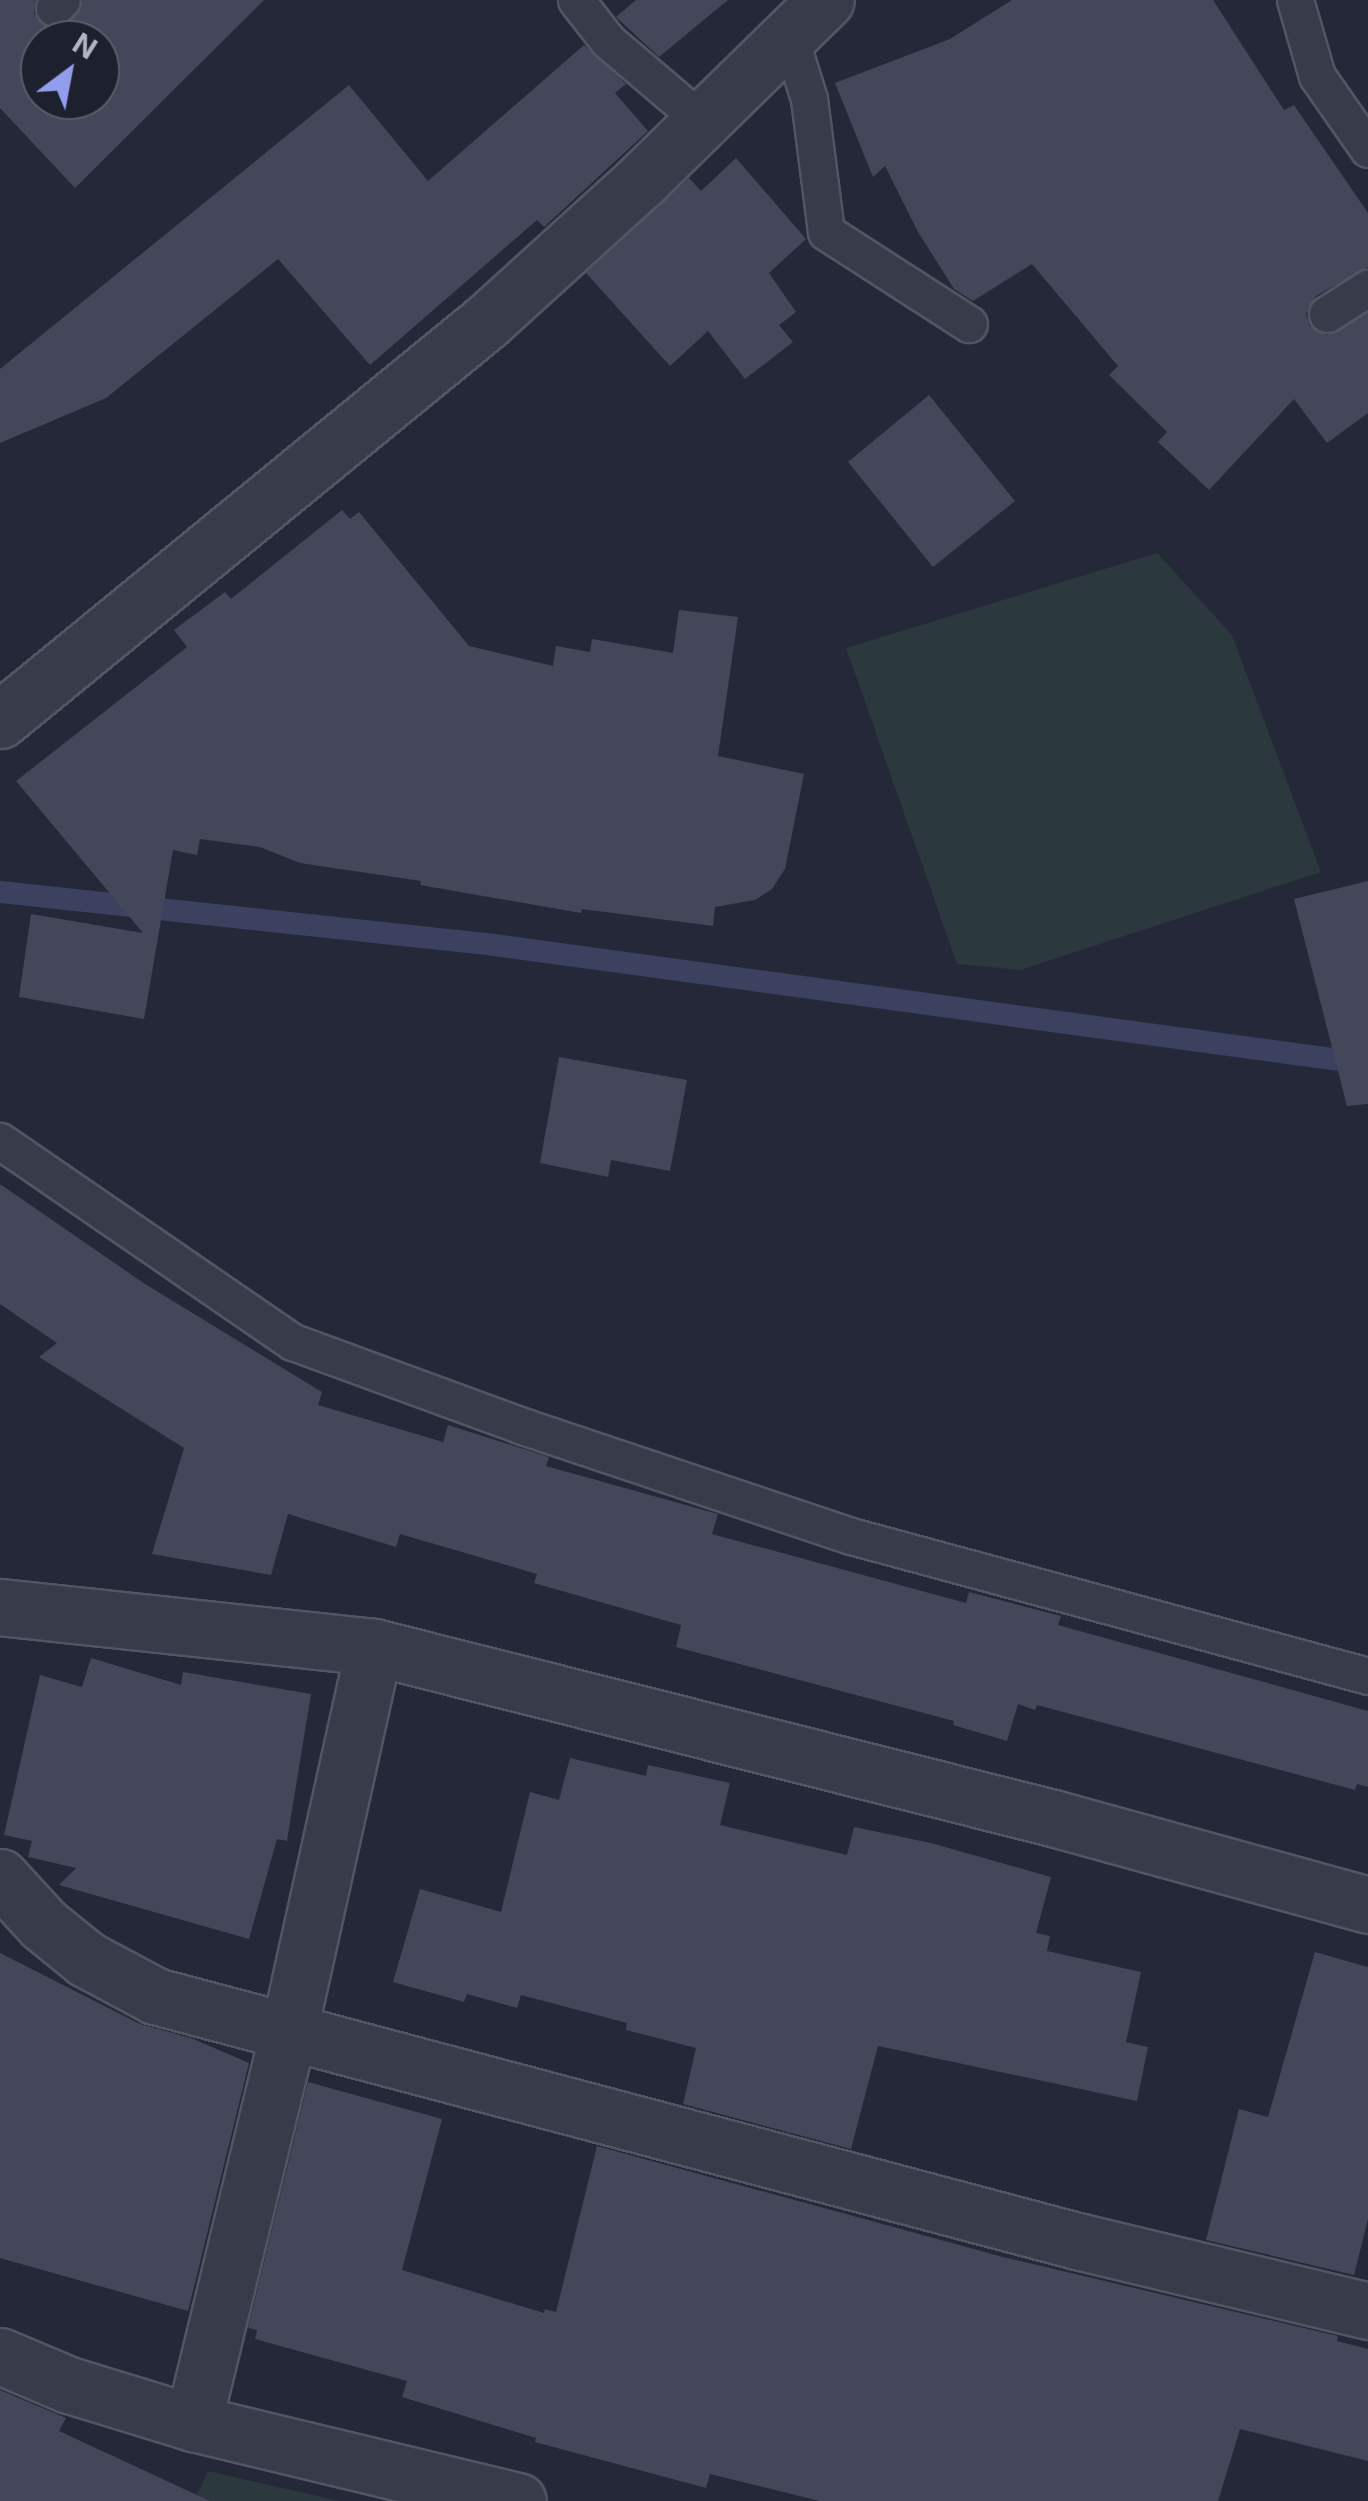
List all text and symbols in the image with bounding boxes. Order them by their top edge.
north arrow [20,20,120,120]
text: N [67,26,103,66]

